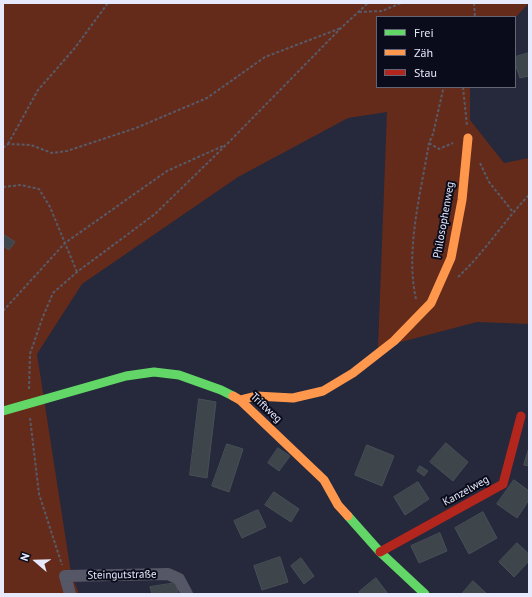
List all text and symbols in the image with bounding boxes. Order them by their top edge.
legend [376,16,516,88]
text: Frei [414,25,434,40]
text: Zäh [414,45,433,60]
text: Stau [414,65,437,80]
street label: Philosophenweg [431,181,457,259]
street label: Triftweg [248,390,284,426]
street label: Kanzelweg [441,473,491,509]
north arrow [16,541,56,581]
text: N [17,551,33,563]
street label: Steingutstraße [87,568,157,582]

